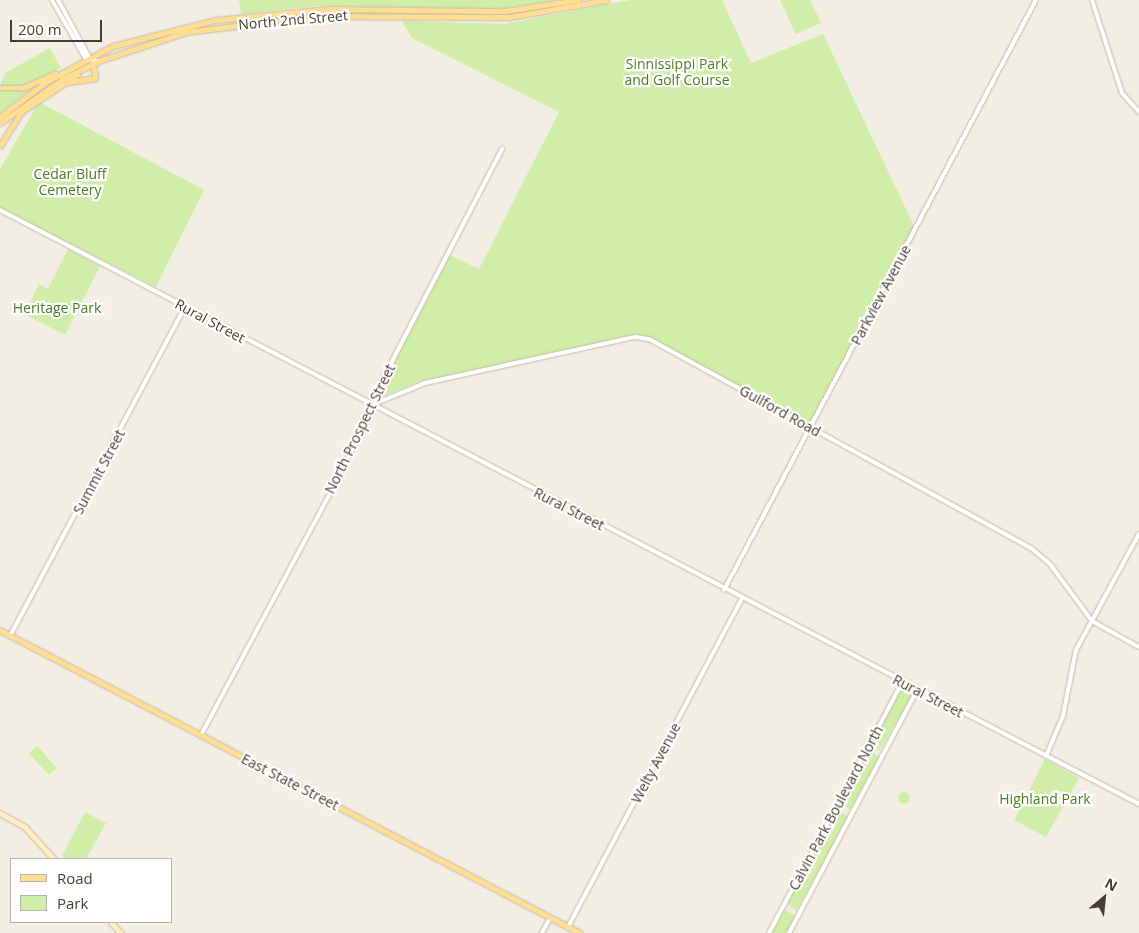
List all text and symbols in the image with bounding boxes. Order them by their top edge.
street label: North 2nd Street [238,7,348,33]
scale bar [12,10,105,42]
text: 200 m [18,19,62,39]
park label: Sinnissippi Park and Golf Course [624,56,730,88]
park label: Cedar Bluff Cemetery [34,166,106,198]
street label: Parkview Avenue [848,242,914,348]
street label: Rural Street [172,296,248,346]
park label: Heritage Park [13,300,101,316]
street label: North Prospect Street [321,362,399,496]
street label: Guilford Road [736,382,824,440]
street label: Summit Street [70,427,128,517]
street label: Rural Street [531,484,607,534]
street label: Rural Street [890,671,966,721]
street label: Welty Avenue [628,720,684,806]
street label: Calvin Park Boulevard North [785,723,887,893]
street label: East State Street [239,750,341,814]
park label: Highland Park [999,791,1091,807]
legend [10,858,172,923]
text: Road [57,868,93,888]
north arrow [1079,873,1129,923]
text: N [1102,873,1121,895]
text: Park [57,893,88,913]

